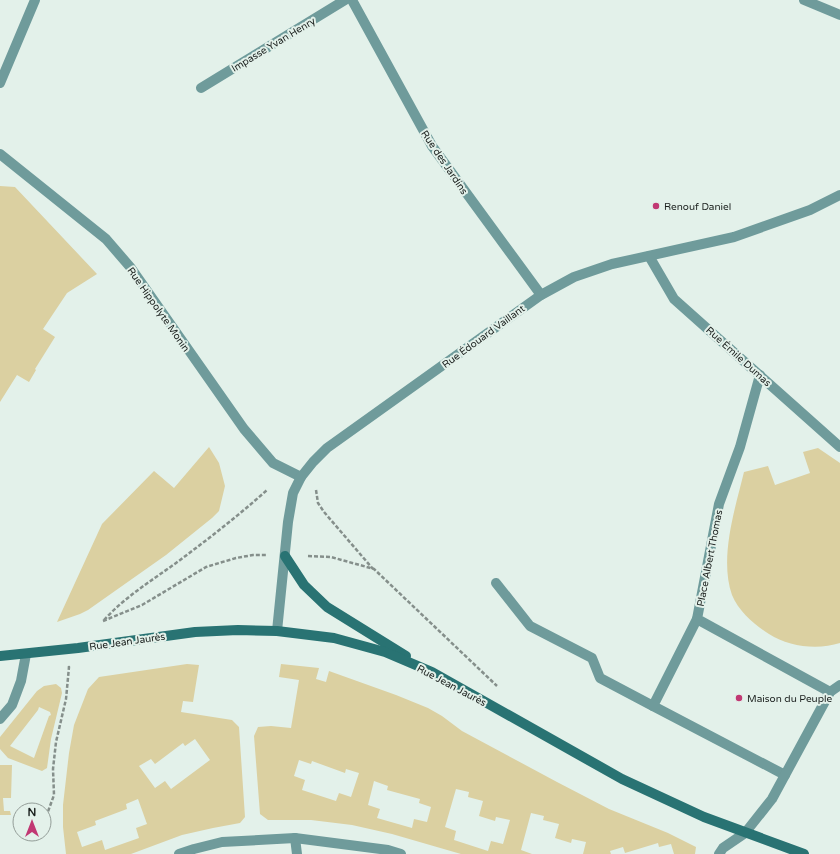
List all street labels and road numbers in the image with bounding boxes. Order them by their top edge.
street label: Impasse Yvan Henry [229,15,318,75]
street label: Rue des Jardins [418,128,470,197]
street label: Rue Hippolyte Monin [124,265,192,354]
street label: Rue Édouard Vaillant [440,303,527,371]
street label: Rue Émile Dumas [703,324,773,389]
street label: Place Albert Thomas [695,509,725,608]
street label: Rue Jean Jaurès [88,631,166,653]
street label: Rue Jean Jaurès [415,663,488,709]

